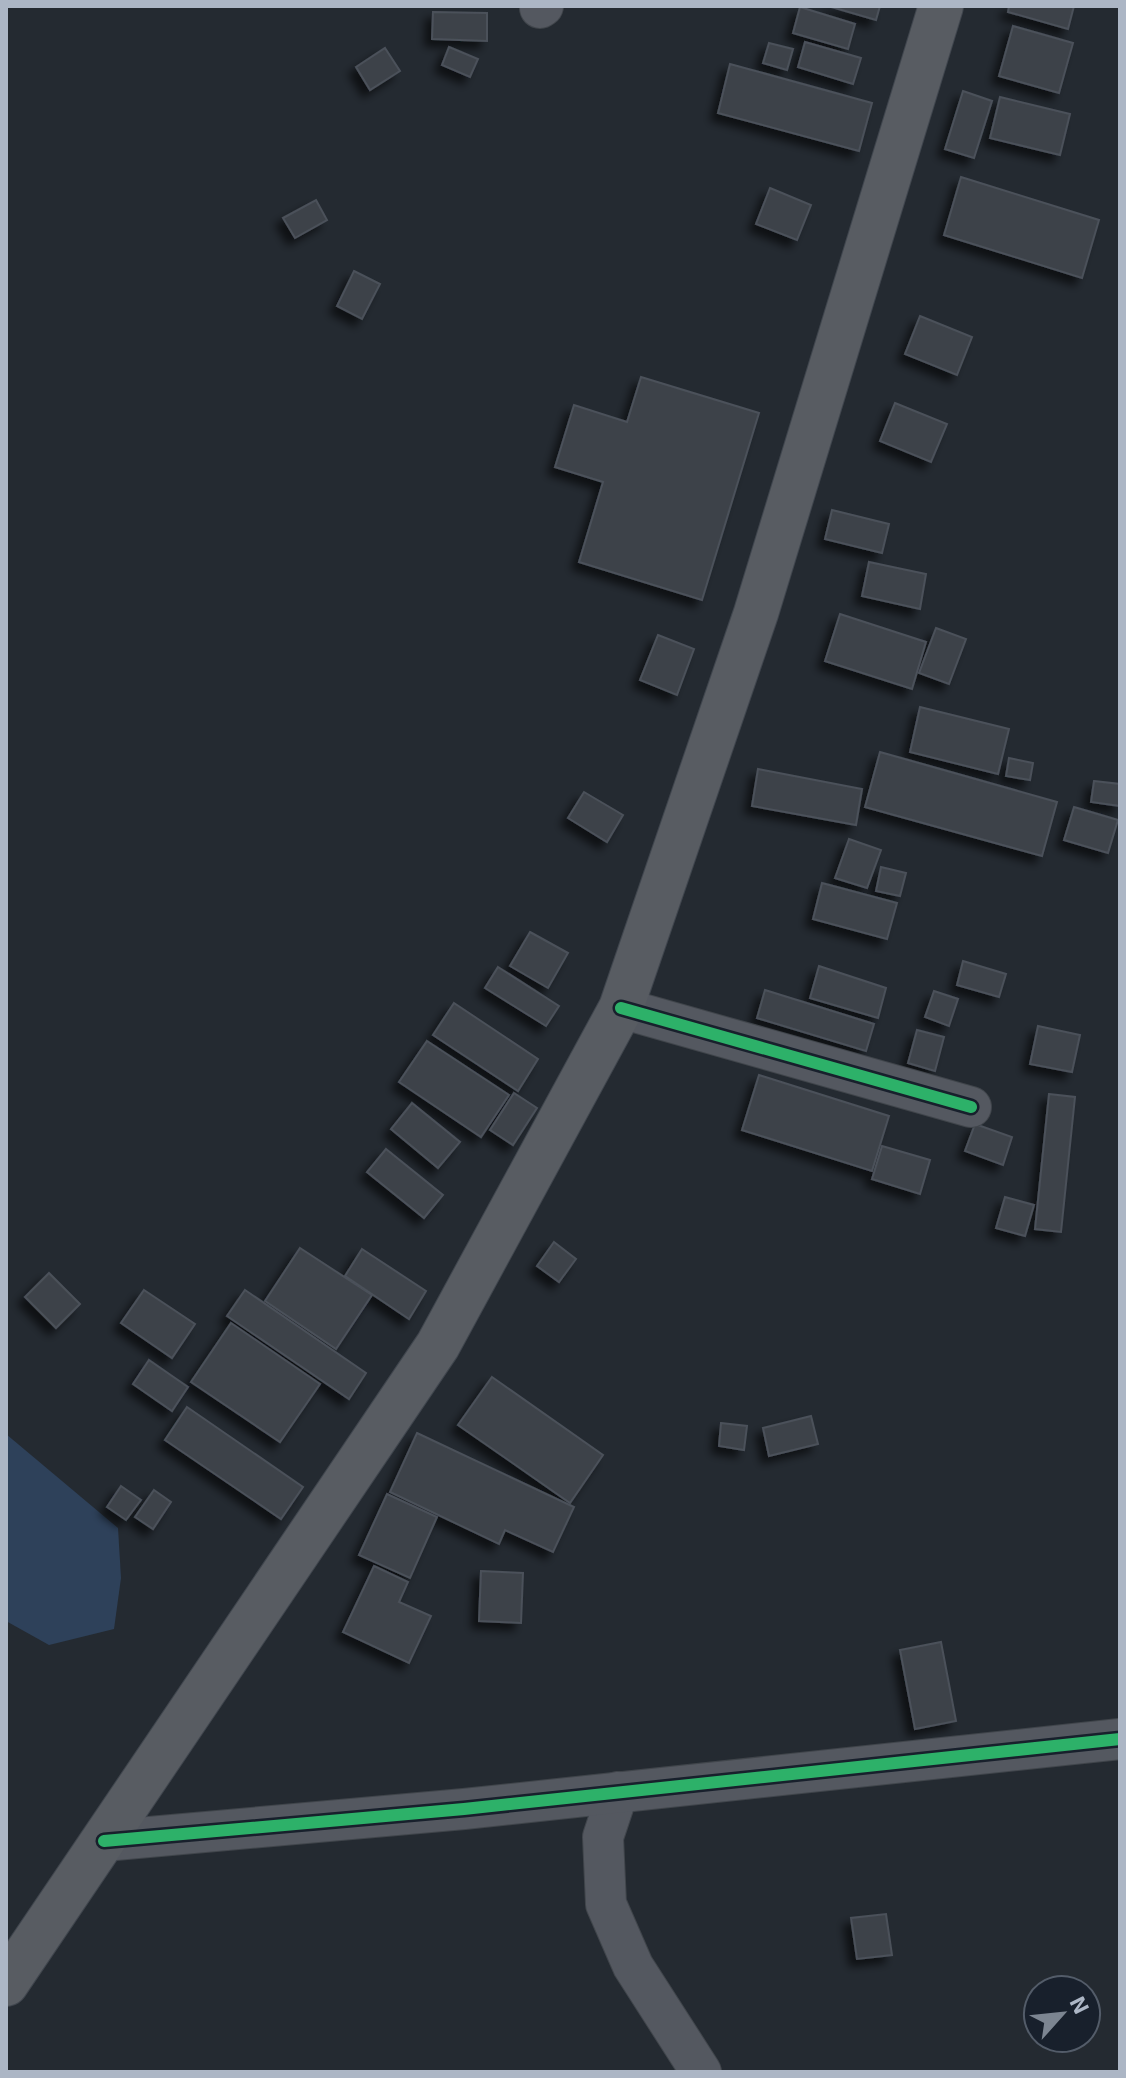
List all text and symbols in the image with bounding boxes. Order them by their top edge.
north arrow [1022,1974,1102,2054]
text: N [1066,1991,1096,2017]

